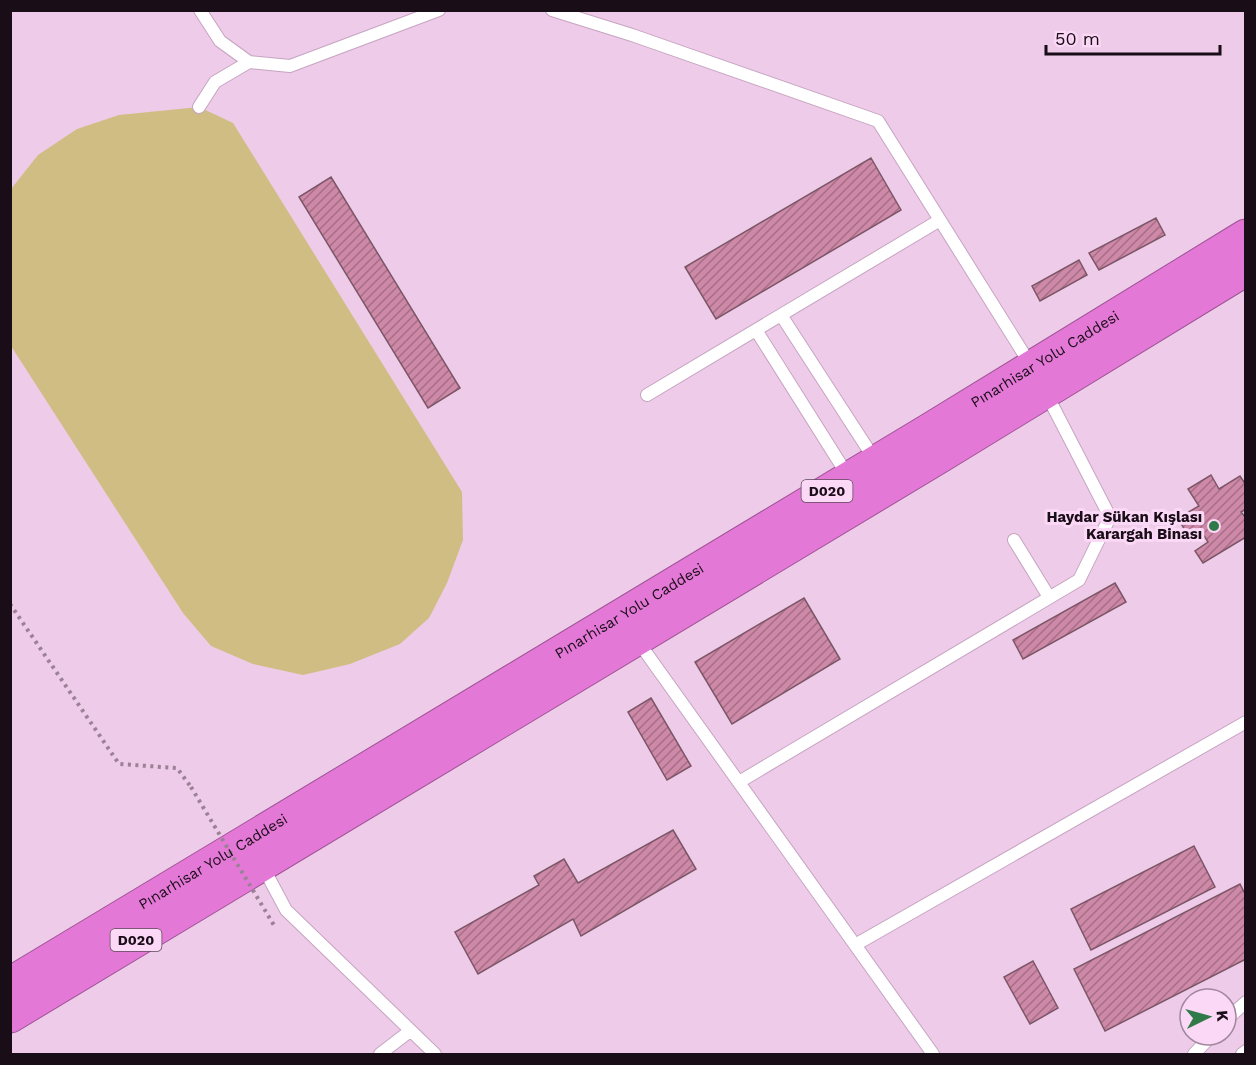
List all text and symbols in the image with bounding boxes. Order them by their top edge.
scale bar [1046,18,1220,56]
text: 50 m [1055,28,1100,49]
street label: Pınarhisar Yolu Caddesi [968,307,1123,412]
road number: D020 [802,480,852,502]
place label: Haydar Sükan Kışlası Karargah Binası [1046,508,1202,543]
marker: Haydar Sükan Kışlası Karargah Binası [1207,519,1221,533]
street label: Pınarhisar Yolu Caddesi [552,559,707,663]
street label: Pınarhisar Yolu Caddesi [135,810,291,913]
road number: D020 [110,929,162,951]
north arrow [1178,987,1238,1047]
text: K [1212,1009,1232,1022]

